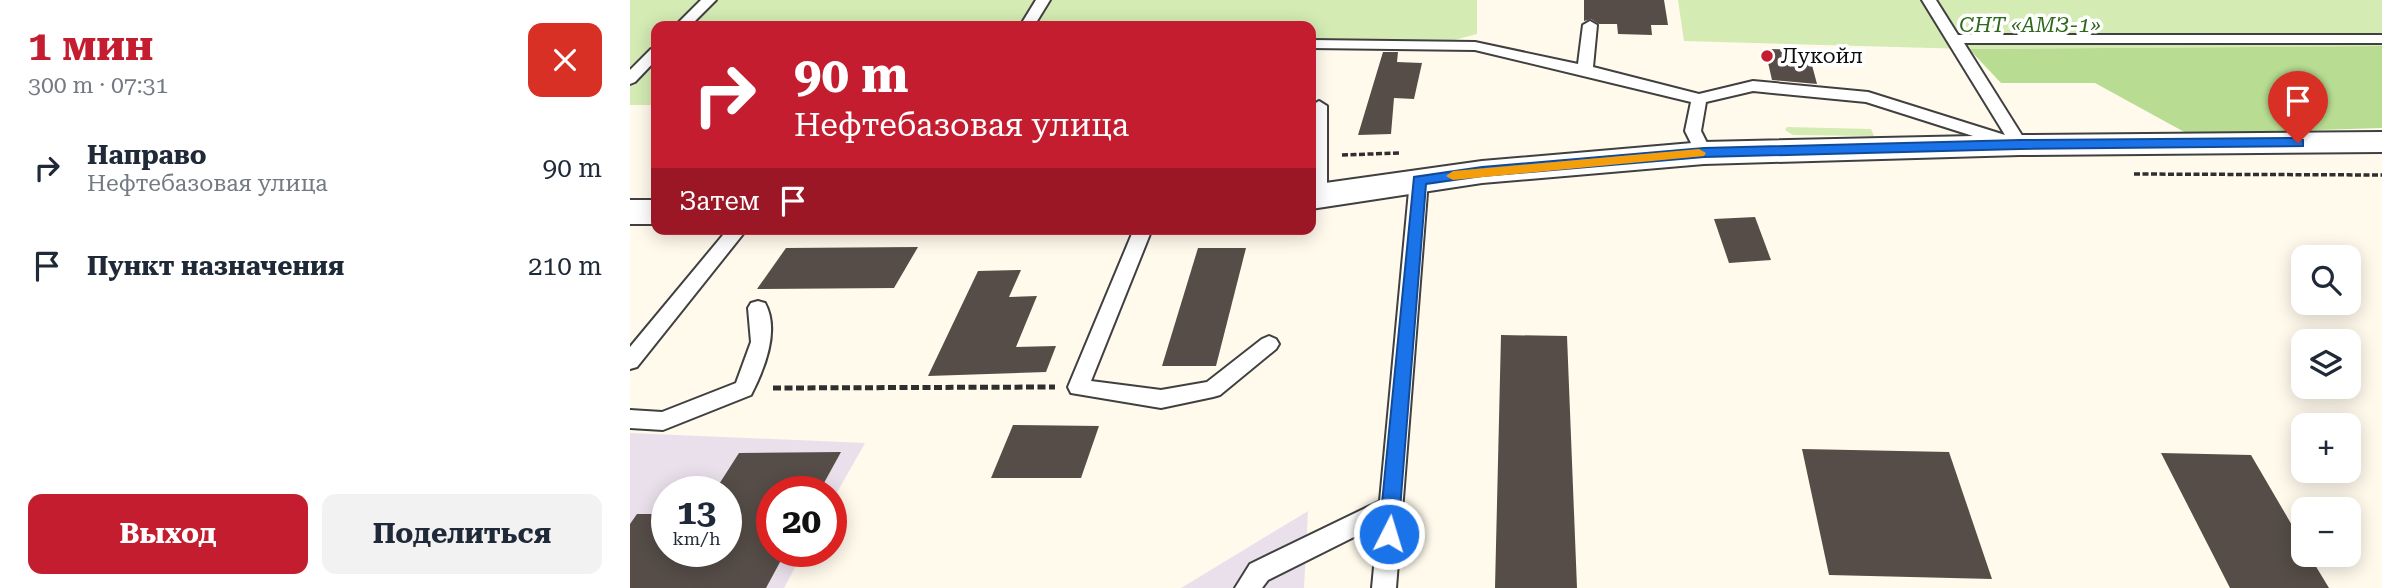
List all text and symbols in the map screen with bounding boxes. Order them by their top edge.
park label: СНТ «АМЗ-1» [1959,13,2101,37]
text: 1 мин [28,21,153,70]
button: close [528,23,602,97]
place label: Лукойл [1781,44,1863,68]
text: 90 m [794,47,909,104]
marker: Лукойл [1759,48,1775,64]
icon: right [679,49,770,140]
pin [2268,71,2328,143]
text: 300 m · 07:31 [28,72,168,99]
icon: arrive [2279,82,2317,120]
text: Нефтебазовая улица [794,106,1129,144]
text: Направо [87,140,207,170]
icon: right [28,149,66,187]
text: 90 m [543,153,602,183]
text: Нефтебазовая улица [87,170,328,197]
icon: arrive [774,182,812,220]
text: Затем [679,186,760,216]
map controls [2291,245,2361,567]
button: search [2291,245,2361,315]
icon: arrive [28,247,66,285]
text: Пункт назначения [87,251,344,281]
text: 210 m [528,251,602,281]
button: layers [2291,329,2361,399]
button: + [2291,413,2361,483]
speed limit sign: 20 [756,476,847,567]
text: 13 [677,492,716,533]
button: Выход [28,494,308,574]
button: Поделиться [322,494,602,574]
position arrow [1352,497,1426,571]
button: − [2291,497,2361,567]
text: km/h [672,528,721,549]

